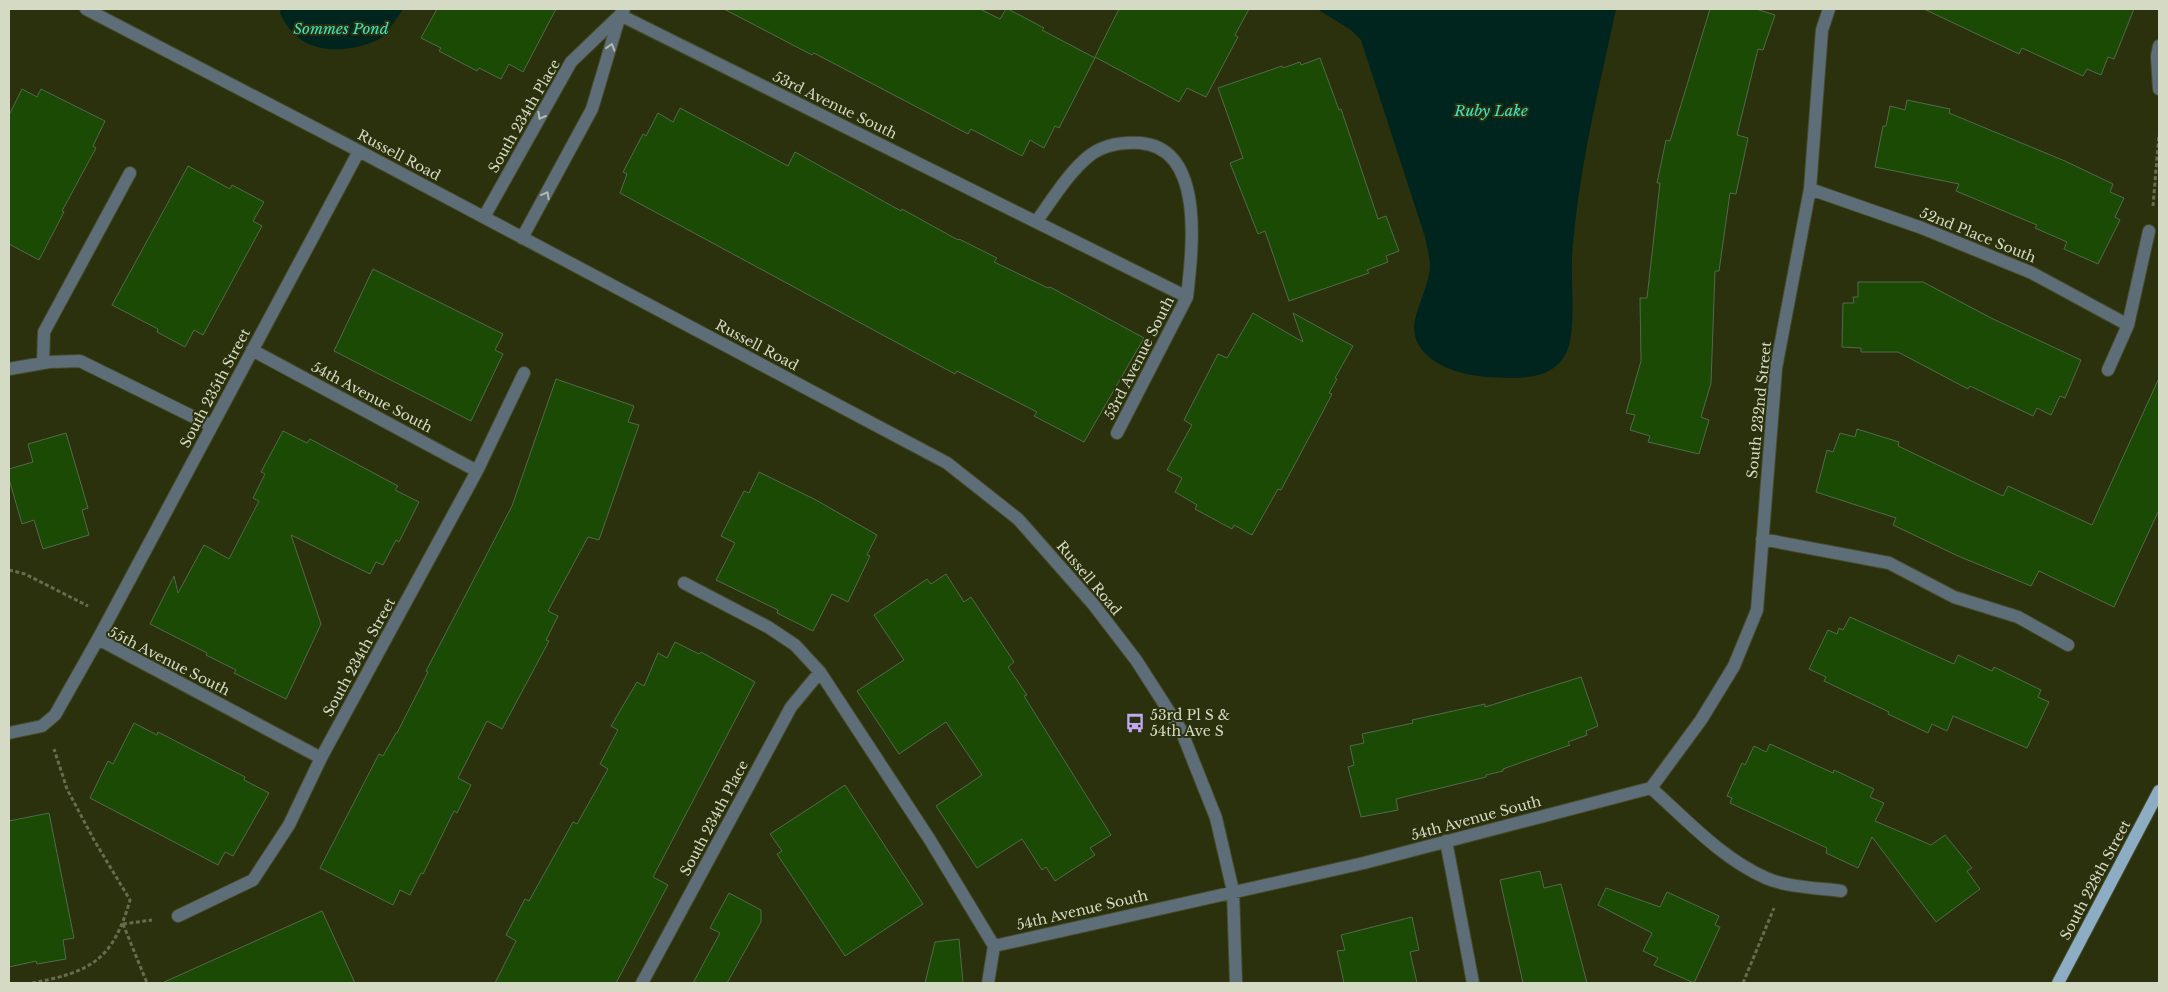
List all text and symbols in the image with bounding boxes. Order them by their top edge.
water label: Sommes Pond [293,19,389,38]
one-way arrow [606,43,616,52]
street label: South 234th Place [484,56,564,176]
street label: 53rd Avenue South [770,67,900,143]
water label: Ruby Lake [1453,101,1528,120]
one-way arrow [537,110,547,119]
street label: Russell Road [354,126,444,185]
one-way arrow [539,191,549,200]
street label: 52nd Place South [1917,203,2039,267]
street label: 53rd Avenue South [1100,293,1178,423]
street label: Russell Road [712,316,802,375]
street label: South 235th Street [176,325,254,451]
street label: South 232nd Street [1743,340,1775,479]
street label: 54th Avenue South [308,358,436,437]
street label: Russell Road [1053,537,1126,619]
street label: South 234th Street [319,594,399,720]
street label: 55th Avenue South [105,623,233,700]
place label: 53rd Pl S & 54th Ave S [1150,706,1230,740]
bus stop icon: 53rd Pl S & 54th Ave S [1124,712,1146,734]
street label: South 234th Place [676,757,752,879]
street label: 54th Avenue South [1409,792,1544,844]
street label: South 228th Street [2056,816,2135,943]
street label: 54th Avenue South [1015,886,1150,934]

